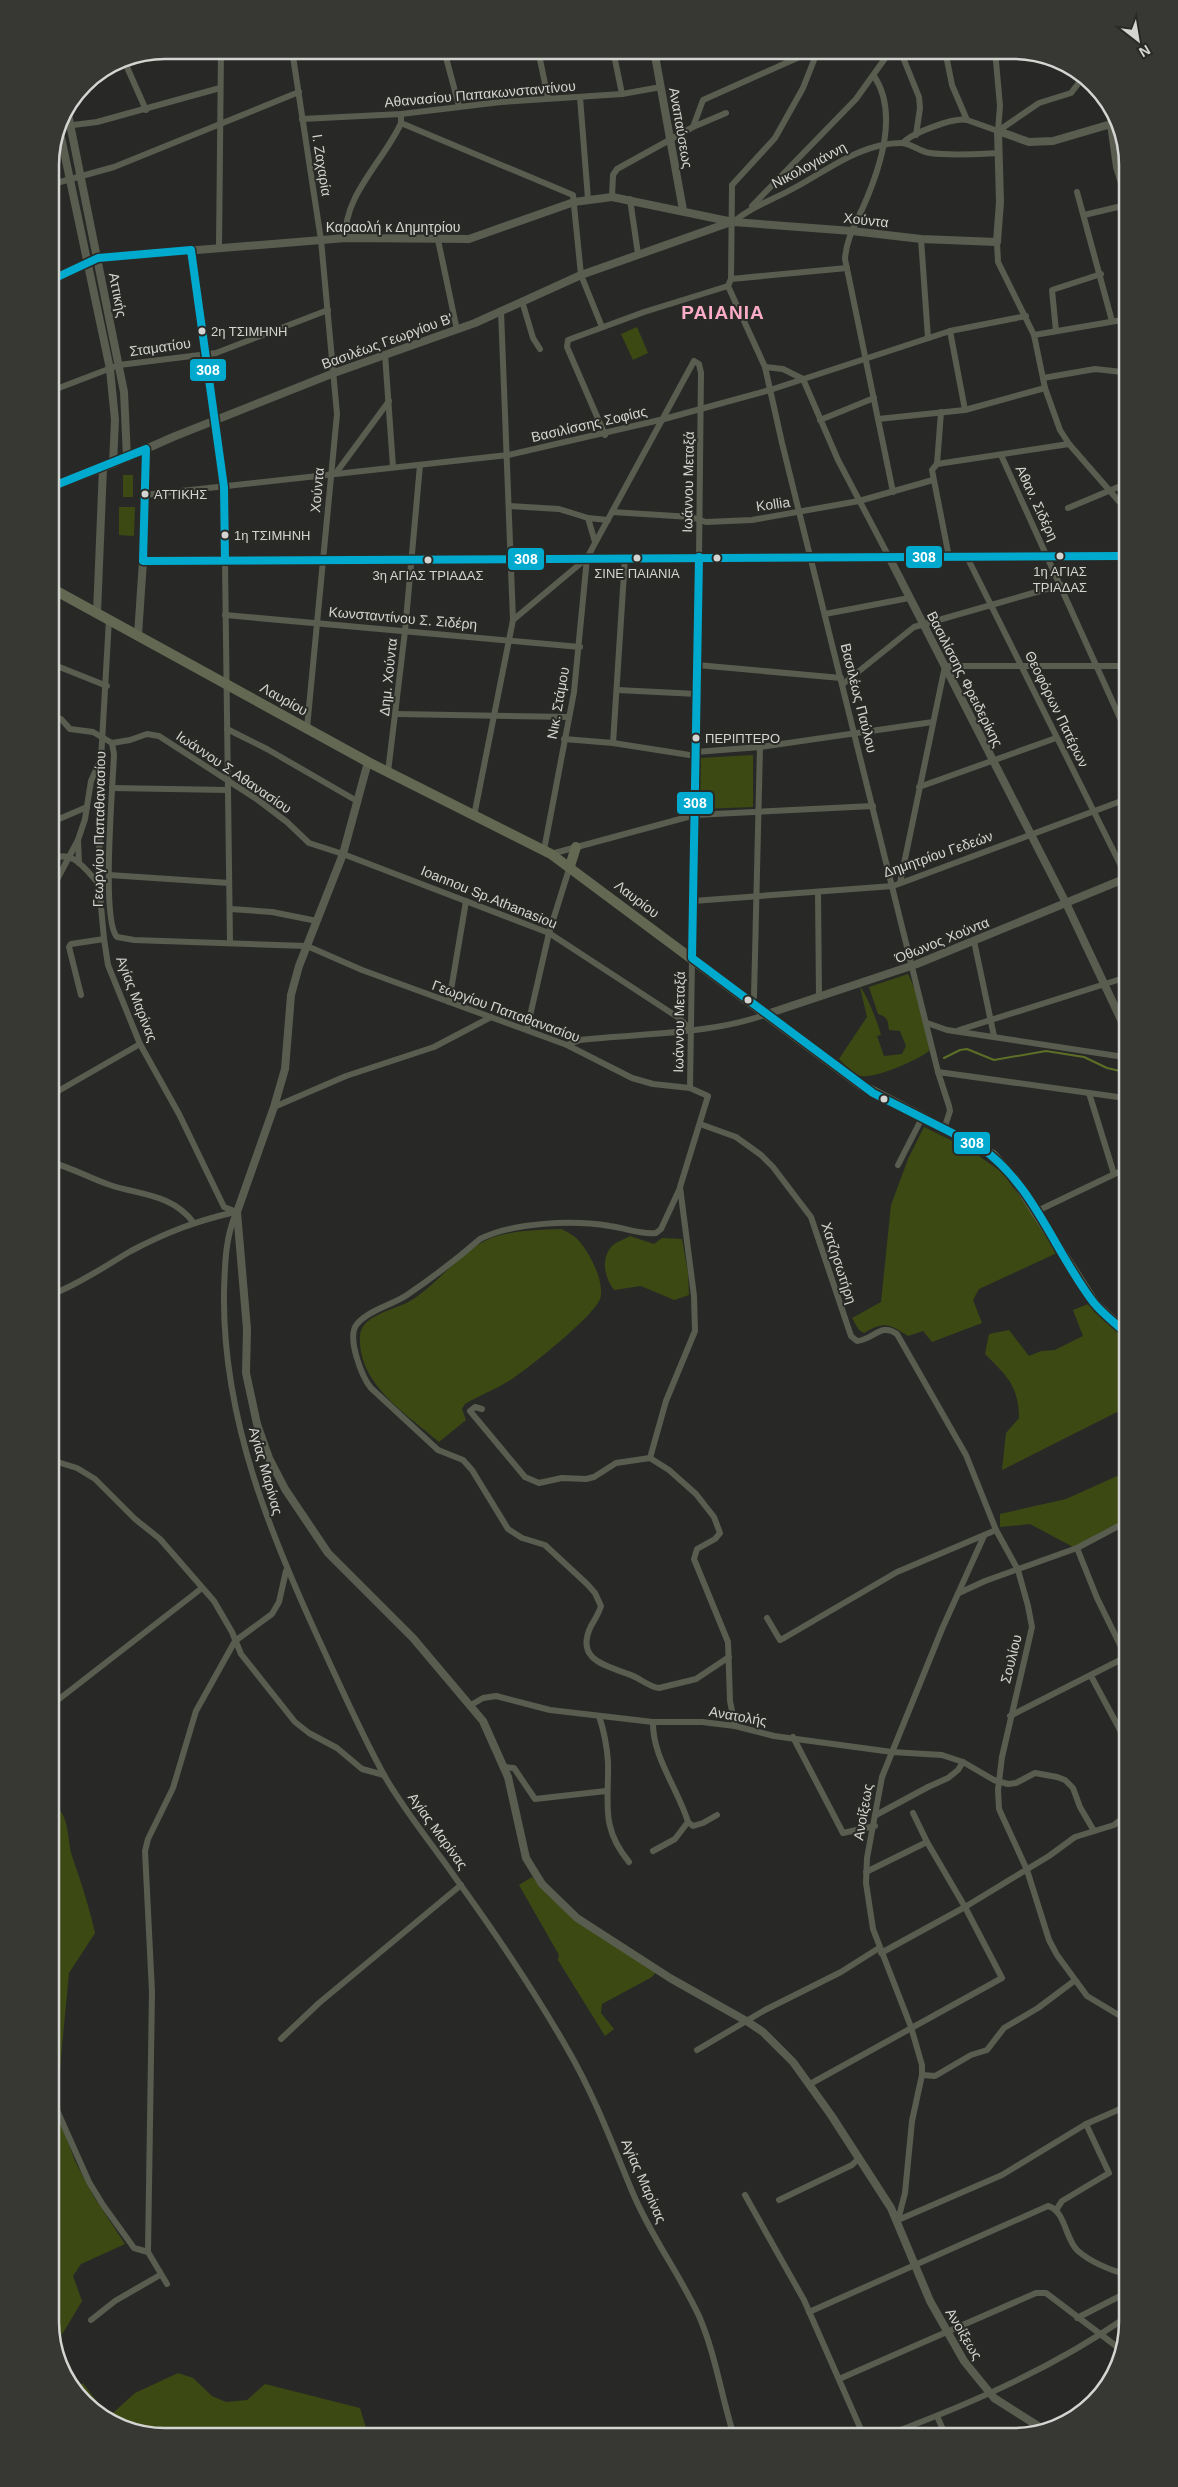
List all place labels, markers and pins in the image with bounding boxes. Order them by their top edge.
place label: 2η ΤΣΙΜΗΝΗ [211,324,287,339]
marker: 2η ΤΣΙΜΗΝΗ [197,326,207,336]
place label: ΑΤΤΙΚΗΣ [154,487,207,502]
marker: ΑΤΤΙΚΗΣ [140,489,150,499]
place label: 1η ΤΣΙΜΗΝΗ [234,528,310,543]
marker: 1η ΤΣΙΜΗΝΗ [220,530,230,540]
marker: 1η ΑΓΙΑΣ ΤΡΙΑΔΑΣ [1055,551,1065,561]
marker: ΣΙΝΕ ΠΑΙΑΝΙΑ [632,553,642,563]
unlabelled marker [712,553,722,563]
marker: 3η ΑΓΙΑΣ ΤΡΙΑΔΑΣ [423,555,433,565]
place label: 1η ΑΓΙΑΣ ΤΡΙΑΔΑΣ [1033,564,1087,595]
place label: ΣΙΝΕ ΠΑΙΑΝΙΑ [594,566,680,581]
place label: 3η ΑΓΙΑΣ ΤΡΙΑΔΑΣ [372,568,484,583]
place label: ΠΕΡΙΠΤΕΡΟ [705,731,780,746]
marker: ΠΕΡΙΠΤΕΡΟ [691,733,701,743]
unlabelled marker [743,995,753,1005]
unlabelled marker [879,1094,889,1104]

